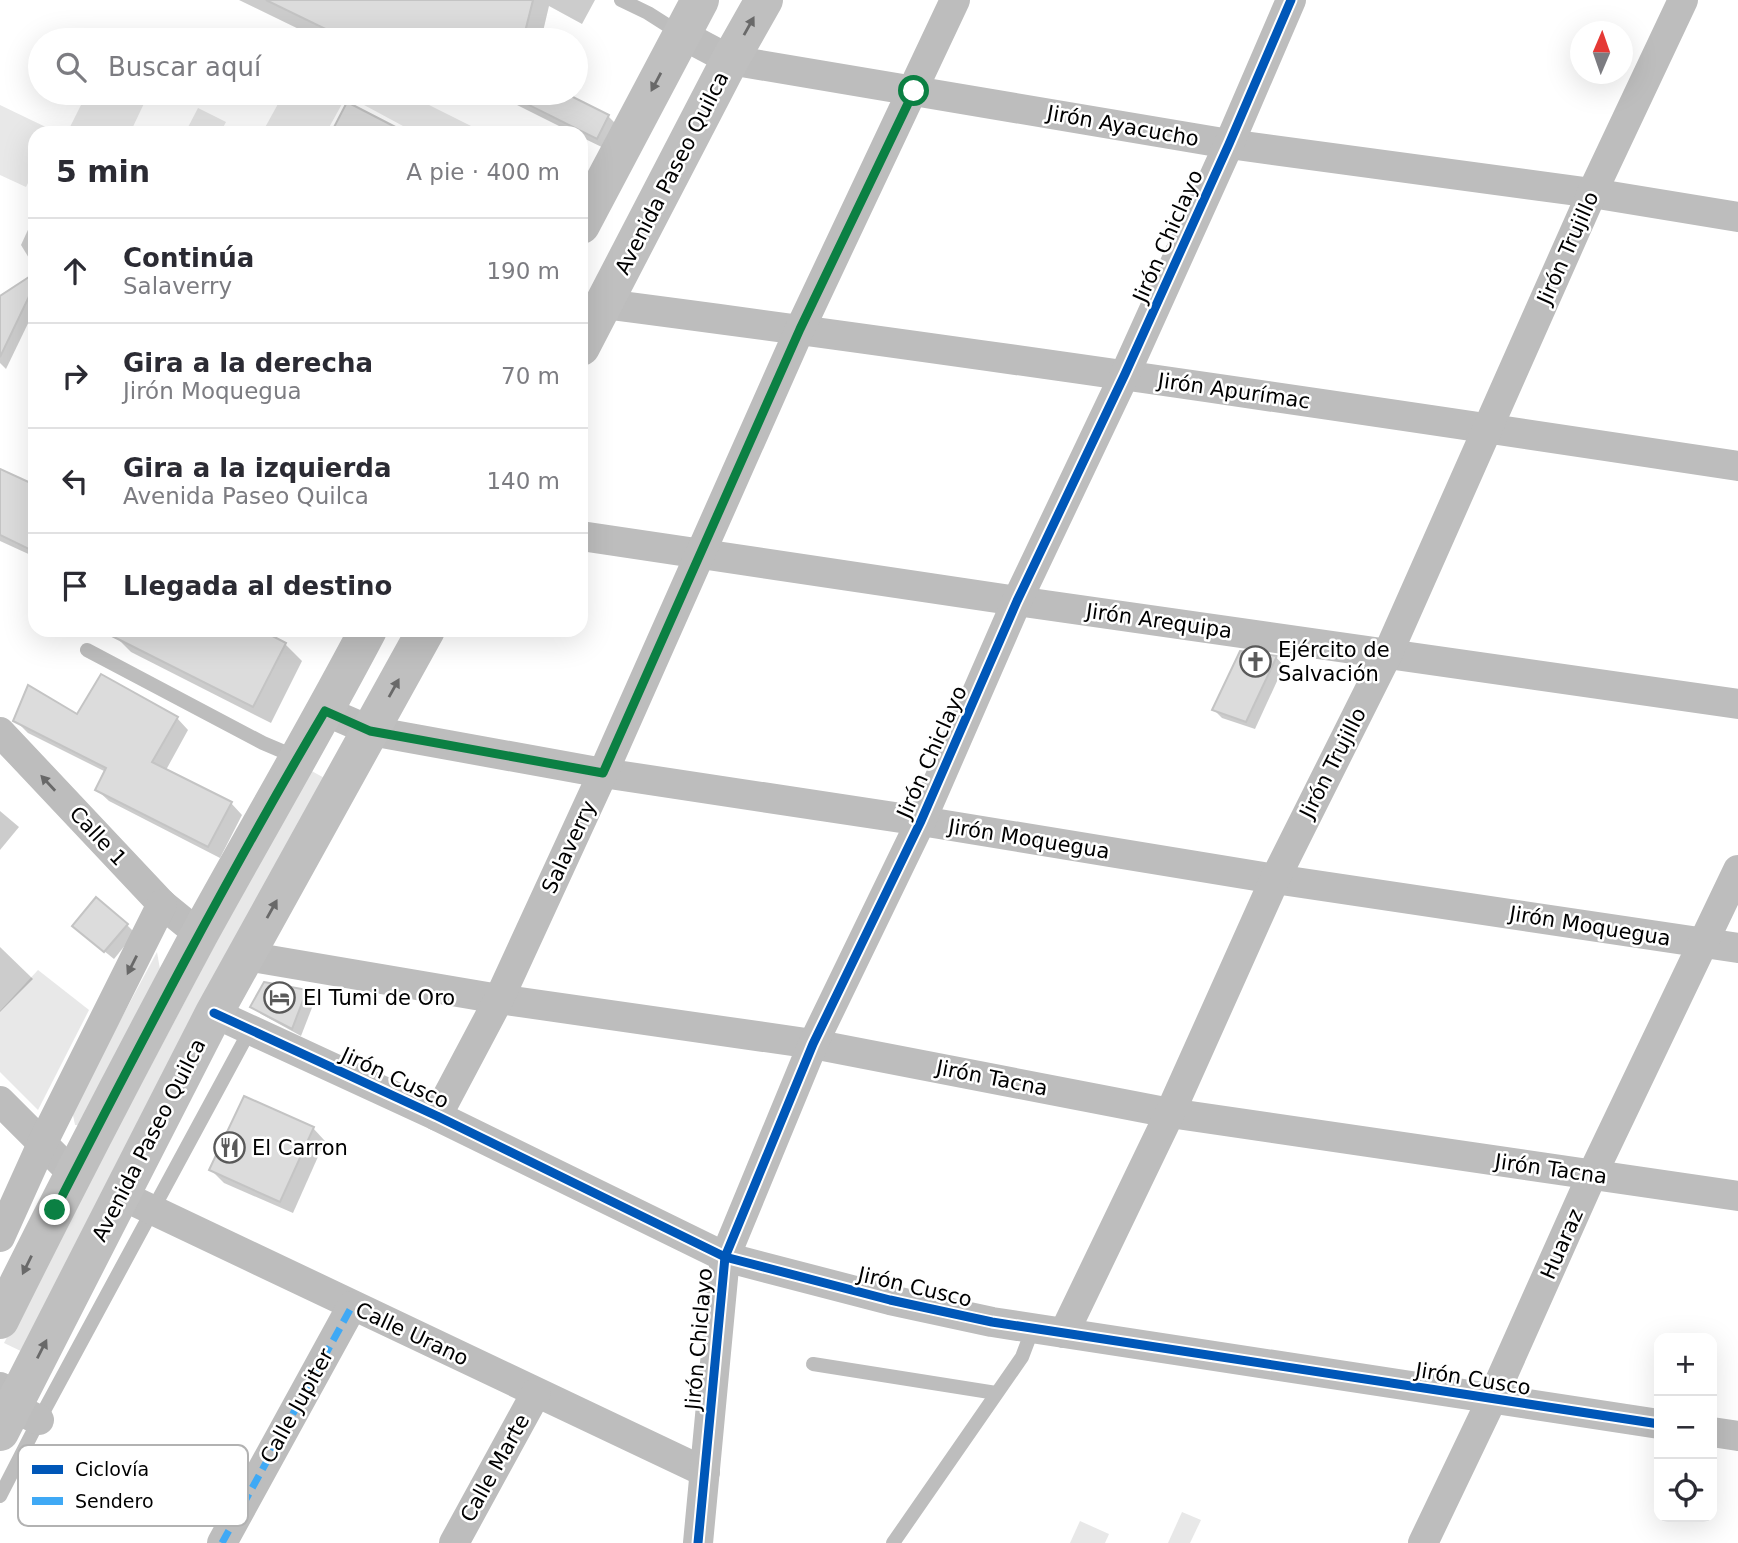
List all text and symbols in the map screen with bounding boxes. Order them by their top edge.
one-way arrow [743,16,755,36]
north arrow [1570,21,1633,84]
search box [28,28,588,105]
icon: search [52,48,90,86]
text: Buscar aquí [108,52,261,82]
street label: Avenida Paseo Quilca [610,68,734,278]
one-way arrow [651,72,662,92]
route start [898,75,929,106]
street label: Jirón Ayacucho [1043,100,1201,151]
text: 5 min [56,154,150,189]
text: A pie · 400 m [406,159,560,185]
street label: Jirón Chiclayo [1127,166,1208,308]
street label: Jirón Trujillo [1532,188,1604,310]
text: Continúa [123,243,254,273]
icon: ahead [56,252,94,290]
text: 190 m [486,258,560,284]
text: Salaverry [123,273,232,299]
text: Gira a la derecha [123,348,373,378]
icon: right [56,357,94,395]
text: 70 m [501,363,560,389]
street label: Jirón Apurímac [1154,368,1312,414]
text: Jirón Moquegua [123,378,302,404]
text: Gira a la izquierda [123,453,391,483]
icon: left [56,462,94,500]
text: 140 m [486,468,560,494]
text: Avenida Paseo Quilca [123,483,369,509]
icon: arrive [56,567,94,605]
text: Llegada al destino [123,571,392,601]
street label: Jirón Arequipa [1082,599,1234,643]
place label: Ejército de Salvación [1278,638,1390,686]
church icon: Ejército de Salvación [1238,645,1272,679]
one-way arrow [388,678,400,698]
street label: Jirón Chiclayo [891,682,972,824]
street label: Jirón Trujillo [1294,704,1371,824]
one-way arrow [40,775,56,792]
street label: Salaverry [537,797,601,897]
street label: Calle 1 [65,801,131,871]
street label: Jirón Moquegua [945,814,1111,864]
one-way arrow [266,899,278,918]
street label: Jirón Moquegua [1506,901,1672,951]
one-way arrow [126,955,137,975]
hotel icon: El Tumi de Oro [263,981,297,1015]
place label: El Tumi de Oro [303,986,455,1010]
street label: Avenida Paseo Quilca [87,1035,211,1245]
street label: Jirón Cusco [335,1042,453,1113]
street label: Jirón Tacna [932,1055,1050,1101]
restaurant icon: El Carron [212,1131,246,1165]
place label: El Carron [252,1136,348,1160]
street label: Jirón Tacna [1491,1149,1609,1189]
route end [39,1194,70,1225]
street label: Huaraz [1536,1205,1588,1283]
one-way arrow [22,1255,33,1275]
street label: Jirón Cusco [854,1262,974,1312]
street label: Jirón Chiclayo [681,1267,717,1413]
street label: Calle Urano [352,1297,472,1371]
map controls [1654,1333,1717,1522]
button: + [1654,1333,1717,1396]
one-way arrow [37,1339,48,1359]
street label: Calle Jupiter [256,1344,339,1467]
street label: Jirón Cusco [1412,1358,1532,1400]
button: − [1654,1396,1717,1459]
street label: Calle Marte [456,1410,534,1526]
legend [18,1445,248,1526]
text: Ciclovía [75,1458,149,1480]
button: locate [1654,1459,1717,1522]
text: Sendero [75,1490,154,1512]

